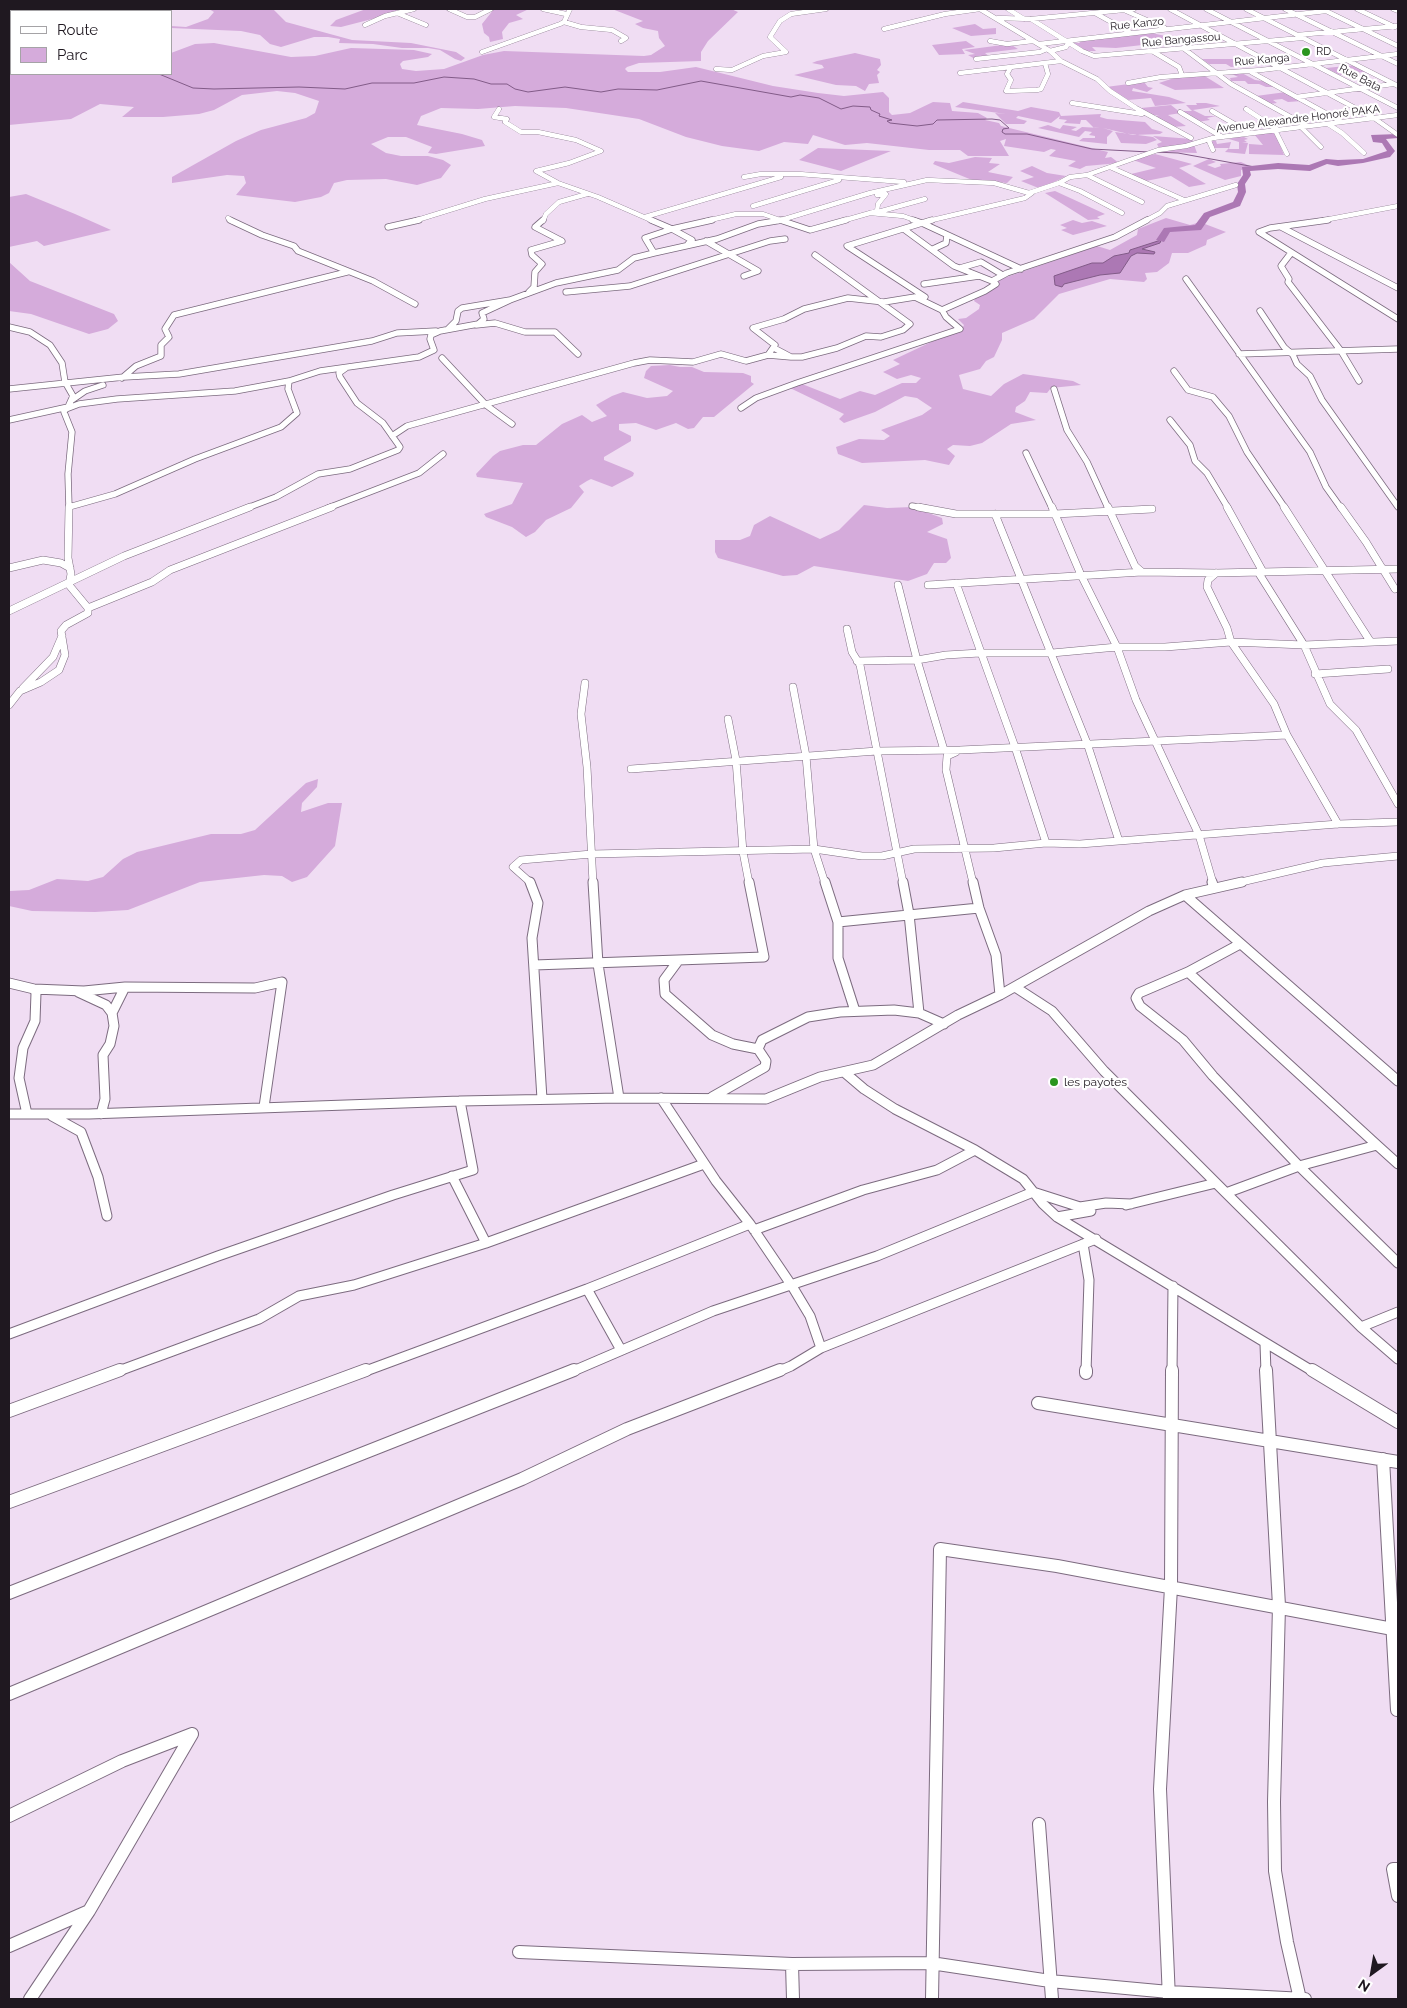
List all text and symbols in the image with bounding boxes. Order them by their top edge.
legend [10,10,172,75]
street label: Rue Kanzo [1109,15,1165,33]
text: Route [57,21,98,39]
street label: Rue Bangassou [1141,30,1221,50]
place label: RD [1316,45,1331,59]
text: Parc [57,46,88,64]
marker: RD [1300,46,1312,58]
street label: Rue Kanga [1234,51,1290,69]
street label: Rue Bata [1337,61,1383,95]
street label: Avenue Alexandre Honoré PAKA [1216,102,1380,136]
place label: les payotes [1064,1075,1127,1089]
marker: les payotes [1048,1076,1060,1088]
north arrow [1347,1948,1397,1998]
text: N [1355,1976,1373,1995]

